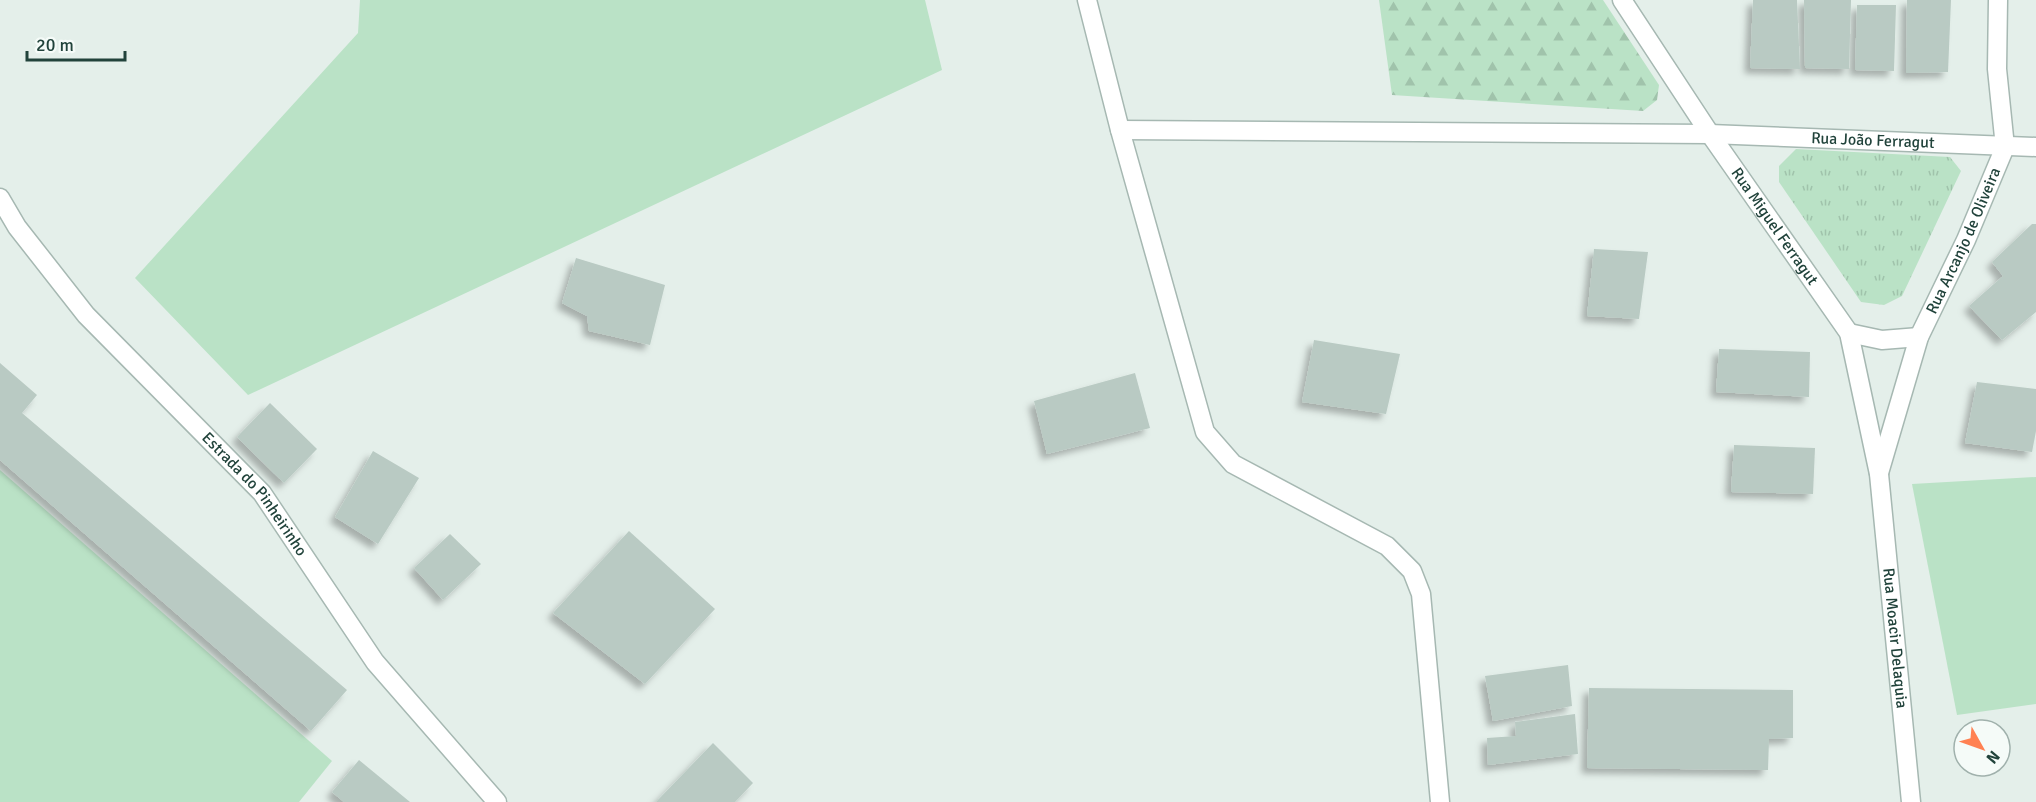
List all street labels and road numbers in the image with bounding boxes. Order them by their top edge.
street label: Rua João Ferragut [1811,128,1935,153]
street label: Rua Miguel Ferragut [1727,164,1823,289]
street label: Rua Arcanjo de Oliveira [1922,164,2005,317]
street label: Estrada do Pinheirinho [198,428,311,560]
street label: Rua Moacir Delaquia [1878,567,1912,709]

